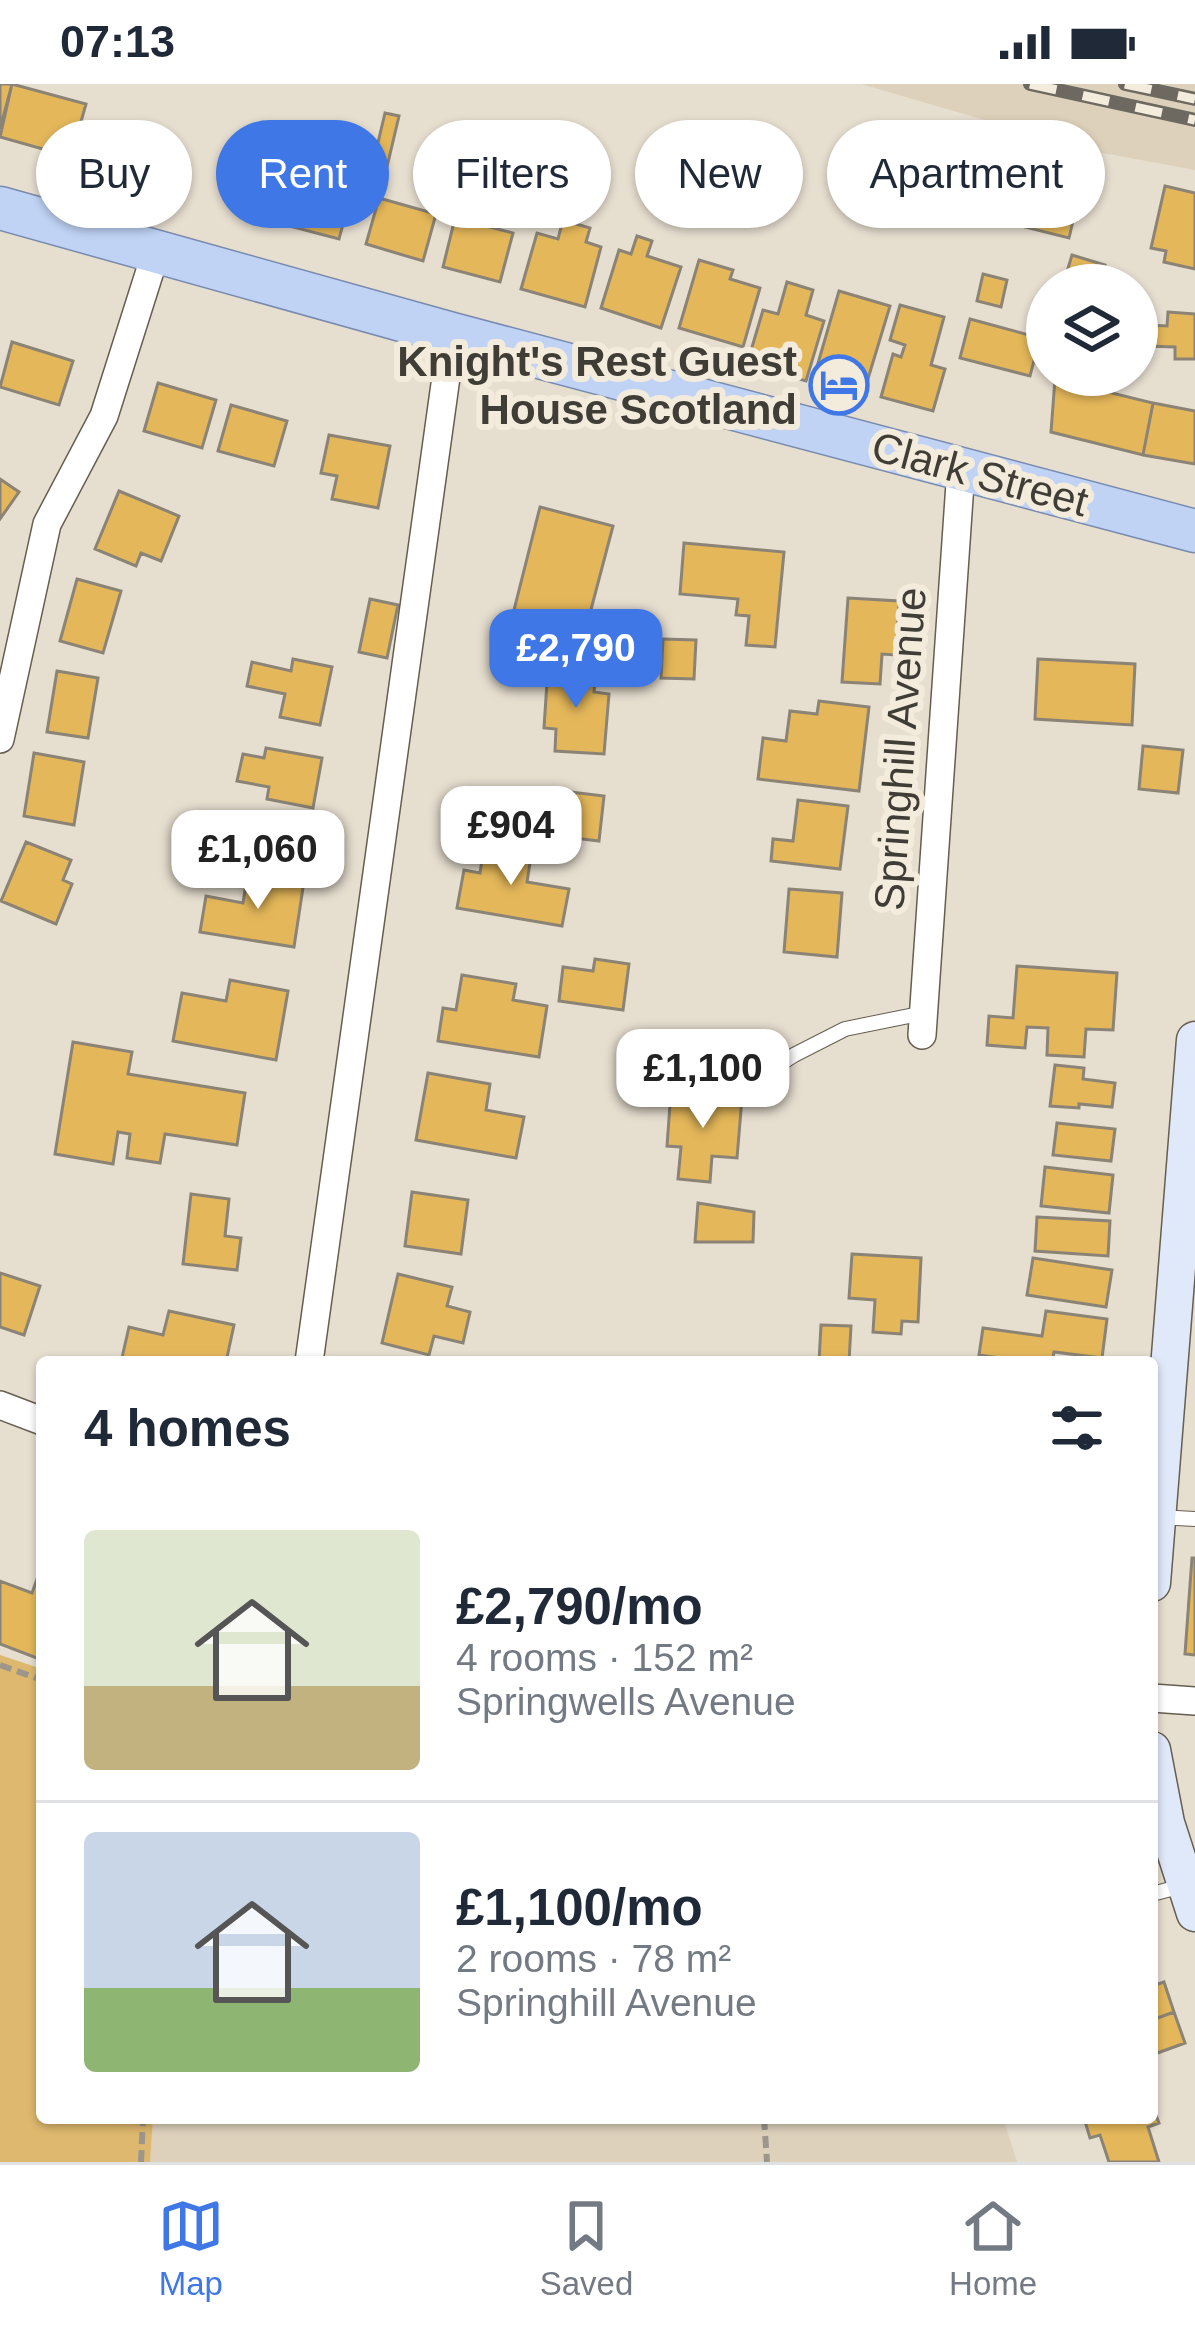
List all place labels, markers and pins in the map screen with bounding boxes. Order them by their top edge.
place label: Knight's Rest Guest House Scotland [397,338,797,433]
hotel icon: Knight's Rest Guest House Scotland [808,354,870,416]
pin: £2,790 [478,609,674,711]
pin: £904 [440,786,582,888]
pin: £1,060 [160,810,356,912]
pin: £1,100 [605,1029,801,1131]

